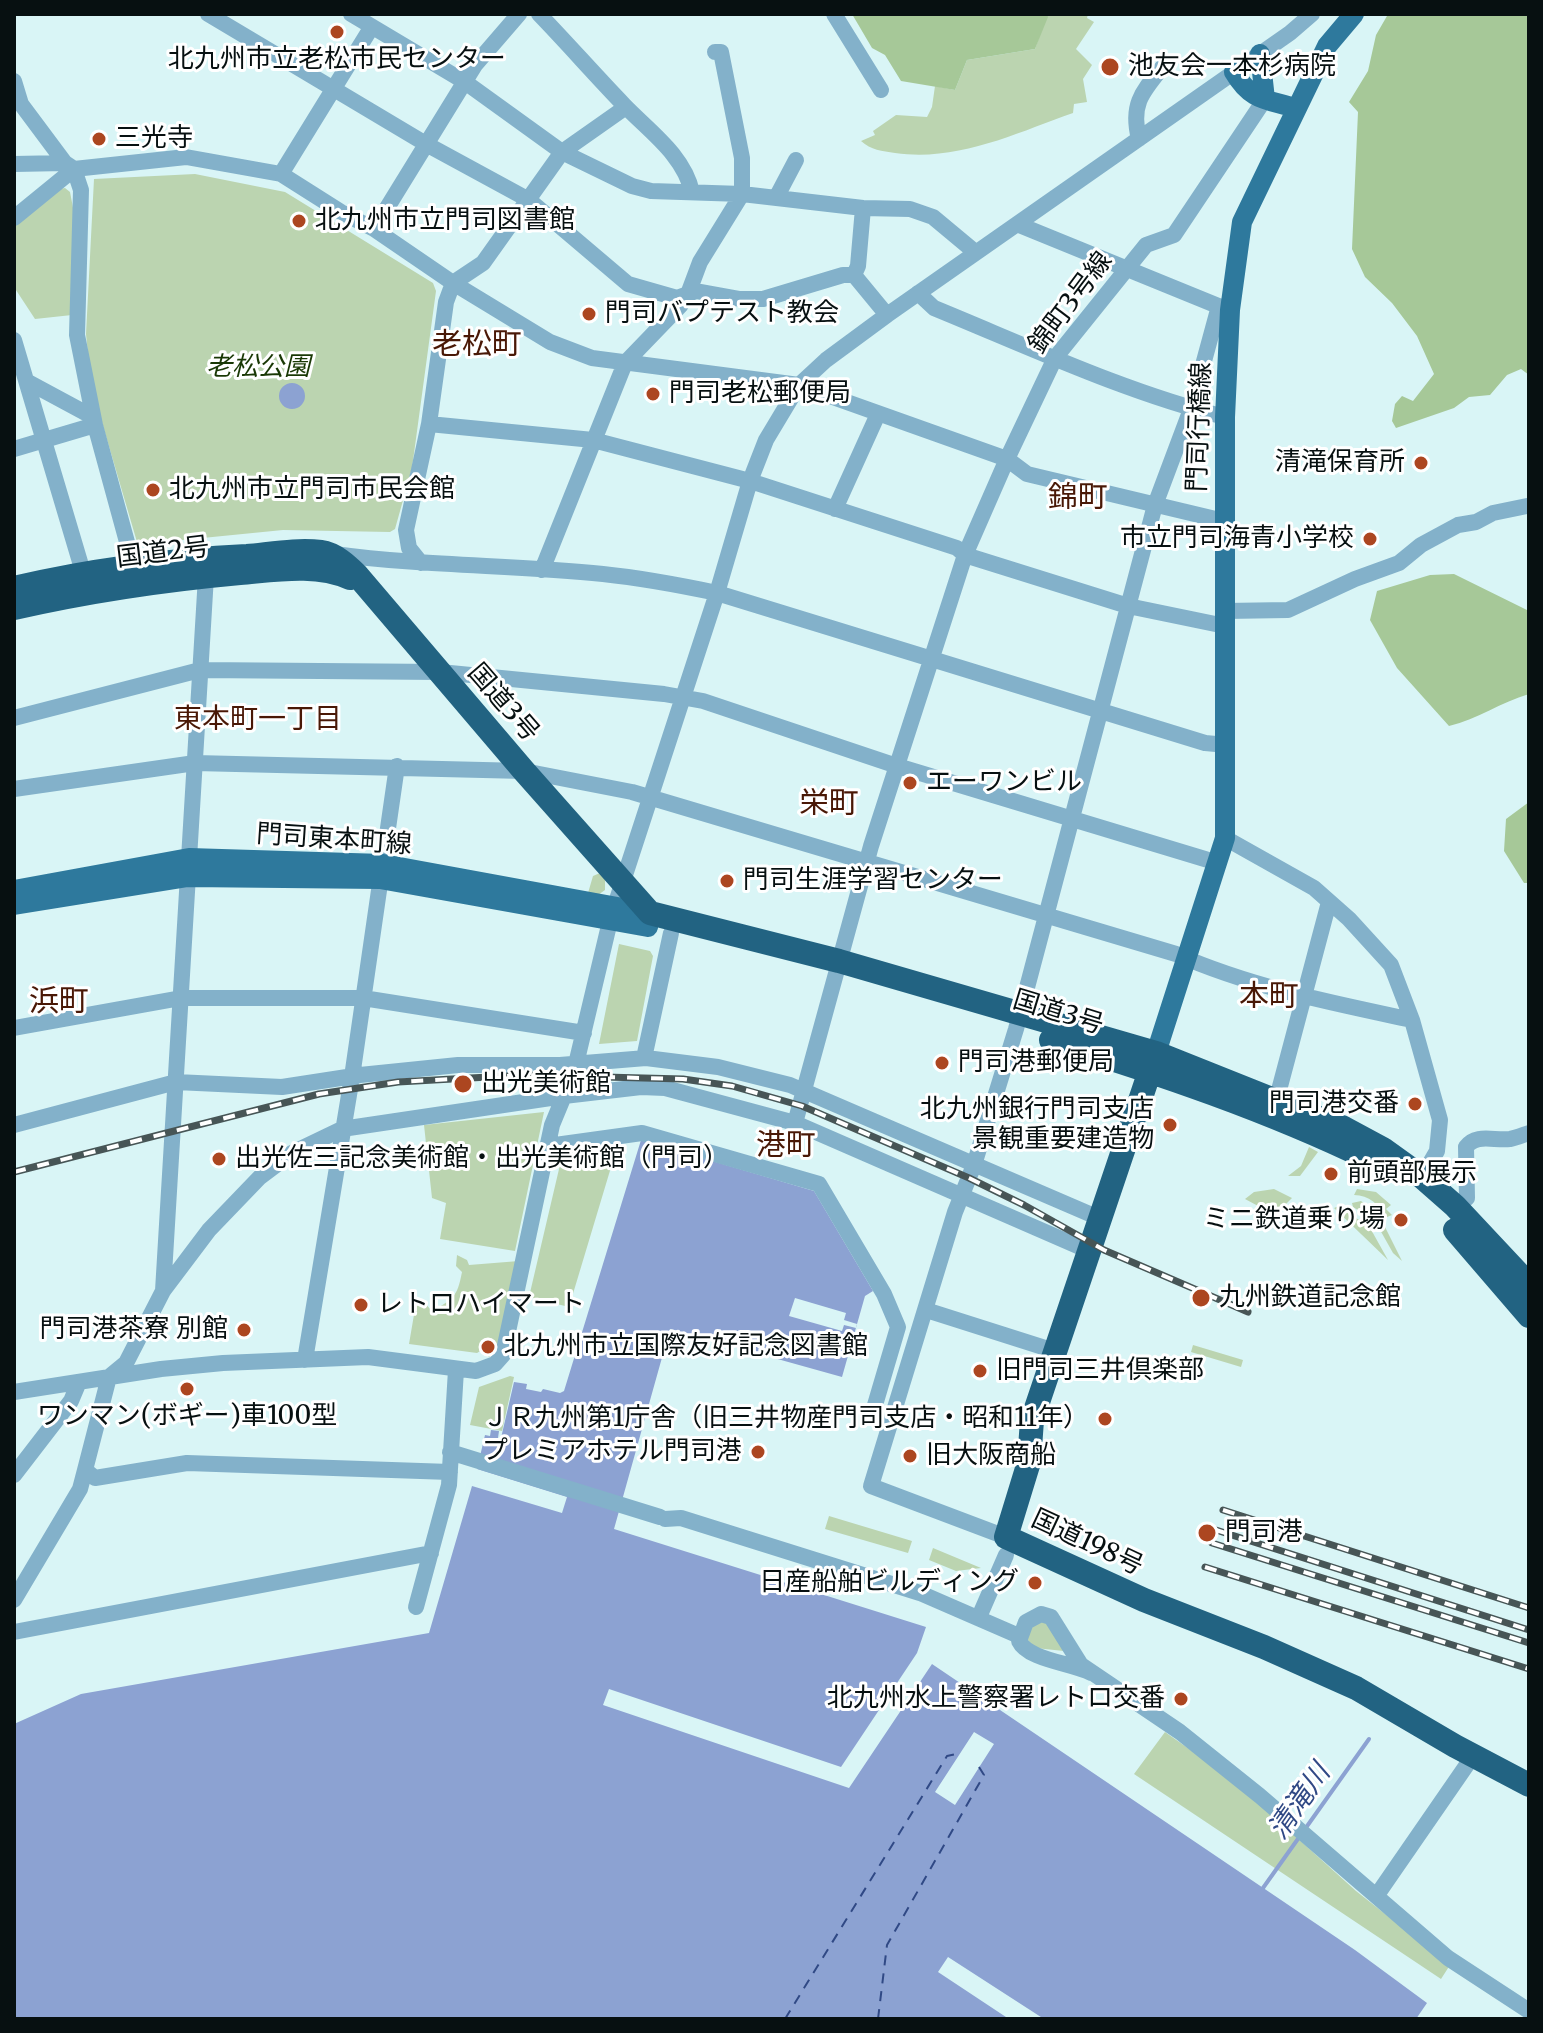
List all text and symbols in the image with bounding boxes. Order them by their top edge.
marker: 北九州市立老松市民センター [328,23,346,41]
place label: 北九州市立老松市民センター [168,44,506,76]
place label: 池友会一本杉病院 [1128,51,1336,83]
marker: 池友会一本杉病院 [1099,56,1121,78]
place label: 三光寺 [115,123,193,155]
marker: 三光寺 [90,130,108,148]
place label: 北九州市立門司図書館 [315,205,575,237]
marker: 北九州市立門司図書館 [290,212,308,230]
street label: 錦町3号線 [1023,246,1119,360]
place label: 門司バプテスト教会 [605,298,839,330]
marker: 門司バプテスト教会 [580,305,598,323]
district label: 老松町 [432,328,522,364]
park label: 老松公園 [206,352,310,384]
street label: 門司行橋線 [1182,361,1218,493]
place label: 門司老松郵便局 [669,378,851,410]
marker: 門司老松郵便局 [644,385,662,403]
place label: 清滝保育所 [1275,447,1405,479]
marker: 清滝保育所 [1412,454,1430,472]
place label: 北九州市立門司市民会館 [169,474,455,506]
marker: 北九州市立門司市民会館 [144,481,162,499]
district label: 錦町 [1048,481,1108,517]
place label: 市立門司海青小学校 [1120,523,1354,555]
marker: 市立門司海青小学校 [1361,530,1379,548]
street label: 国道2号 [115,532,211,574]
street label: 国道3号 [461,658,545,748]
district label: 東本町一丁目 [174,703,342,737]
place label: エーワンビル [926,767,1082,799]
marker: エーワンビル [901,774,919,792]
district label: 栄町 [799,787,859,823]
street label: 門司東本町線 [255,819,413,861]
place label: 門司生涯学習センター [743,865,1003,897]
marker: 門司生涯学習センター [718,872,736,890]
district label: 本町 [1239,980,1299,1016]
district label: 浜町 [29,985,89,1021]
street label: 国道3号 [1009,985,1107,1041]
place label: 門司港郵便局 [958,1047,1114,1079]
marker: 門司港郵便局 [933,1054,951,1072]
place label: 出光美術館 [481,1068,611,1100]
marker: 出光美術館 [452,1073,474,1095]
place label: 門司港交番 [1269,1088,1399,1120]
place label: 北九州銀行門司支店 景観重要建造物 [920,1094,1154,1156]
marker: 門司港交番 [1406,1095,1424,1113]
marker: 北九州銀行門司支店 景観重要建造物 [1161,1116,1179,1134]
district label: 港町 [756,1129,816,1165]
place label: 出光佐三記念美術館・出光美術館（門司） [235,1143,729,1175]
marker: 出光佐三記念美術館・出光美術館（門司） [210,1150,228,1168]
place label: 前頭部展示 [1347,1158,1477,1190]
marker: 前頭部展示 [1322,1165,1340,1183]
place label: ミニ鉄道乗り場 [1203,1204,1385,1236]
marker: ミニ鉄道乗り場 [1392,1211,1410,1229]
place label: 九州鉄道記念館 [1219,1282,1401,1314]
marker: 九州鉄道記念館 [1190,1287,1212,1309]
place label: レトロハイマート [377,1289,585,1321]
marker: レトロハイマート [352,1296,370,1314]
place label: 門司港茶寮 別館 [40,1314,228,1346]
marker: 門司港茶寮 別館 [235,1321,253,1339]
place label: 北九州市立国際友好記念図書館 [504,1331,868,1363]
marker: 北九州市立国際友好記念図書館 [479,1338,497,1356]
place label: 旧門司三井倶楽部 [996,1355,1204,1387]
marker: 旧門司三井倶楽部 [971,1362,989,1380]
marker: ワンマン(ボギー)車100型 [178,1380,196,1398]
place label: ワンマン(ボギー)車100型 [37,1401,337,1433]
place label: ＪＲ九州第1庁舎（旧三井物産門司支店・昭和11年） [482,1403,1089,1435]
marker: ＪＲ九州第1庁舎（旧三井物産門司支店・昭和11年） [1096,1410,1114,1428]
place label: プレミアホテル門司港 [482,1436,742,1468]
place label: 旧大阪商船 [926,1440,1056,1472]
marker: プレミアホテル門司港 [749,1443,767,1461]
marker: 旧大阪商船 [901,1447,919,1465]
street label: 国道198号 [1026,1504,1148,1582]
place label: 門司港 [1225,1517,1303,1549]
marker: 門司港 [1196,1522,1218,1544]
place label: 日産船舶ビルディング [759,1567,1019,1599]
marker: 日産船舶ビルディング [1026,1574,1044,1592]
place label: 北九州水上警察署レトロ交番 [827,1683,1165,1715]
marker: 北九州水上警察署レトロ交番 [1172,1690,1190,1708]
water label: 清滝川 [1262,1758,1338,1846]

